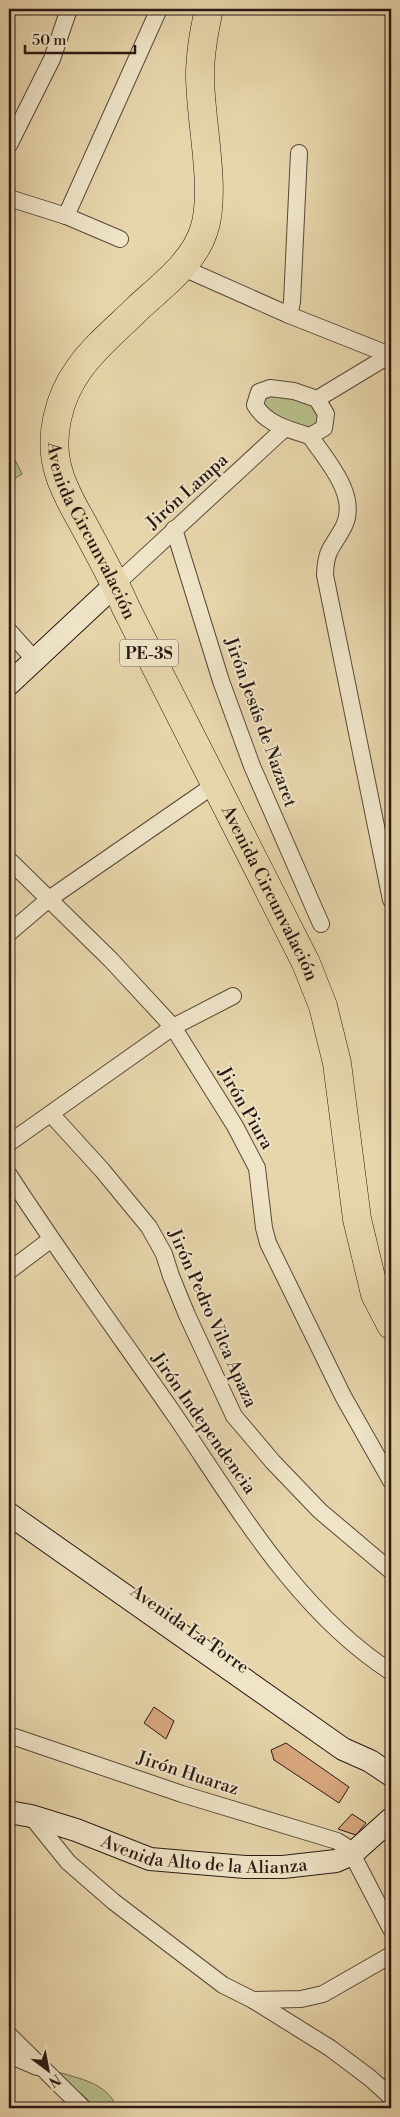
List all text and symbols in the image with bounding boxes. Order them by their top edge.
scale bar [25,22,135,54]
text: 50 m [32,31,66,50]
street label: Avenida Circunvalación [42,441,141,624]
street label: Jirón Lampa [141,448,234,535]
street label: Jirón Jesús de Nazaret [219,633,302,811]
road number: PE-3S [120,640,178,666]
street label: Avenida Circunvalación [216,801,323,985]
street label: Jirón Piura [212,1062,279,1154]
street label: Jirón Pedro Vilca Apaza [162,1225,263,1412]
street label: Jirón Independencia [146,1347,262,1499]
street label: Avenida La Torre [125,1579,254,1679]
street label: Jirón Huaraz [133,1746,242,1801]
street label: Avenida Alto de la Alianza [97,1830,309,1879]
north arrow [22,2044,72,2094]
text: N [45,2070,64,2091]

